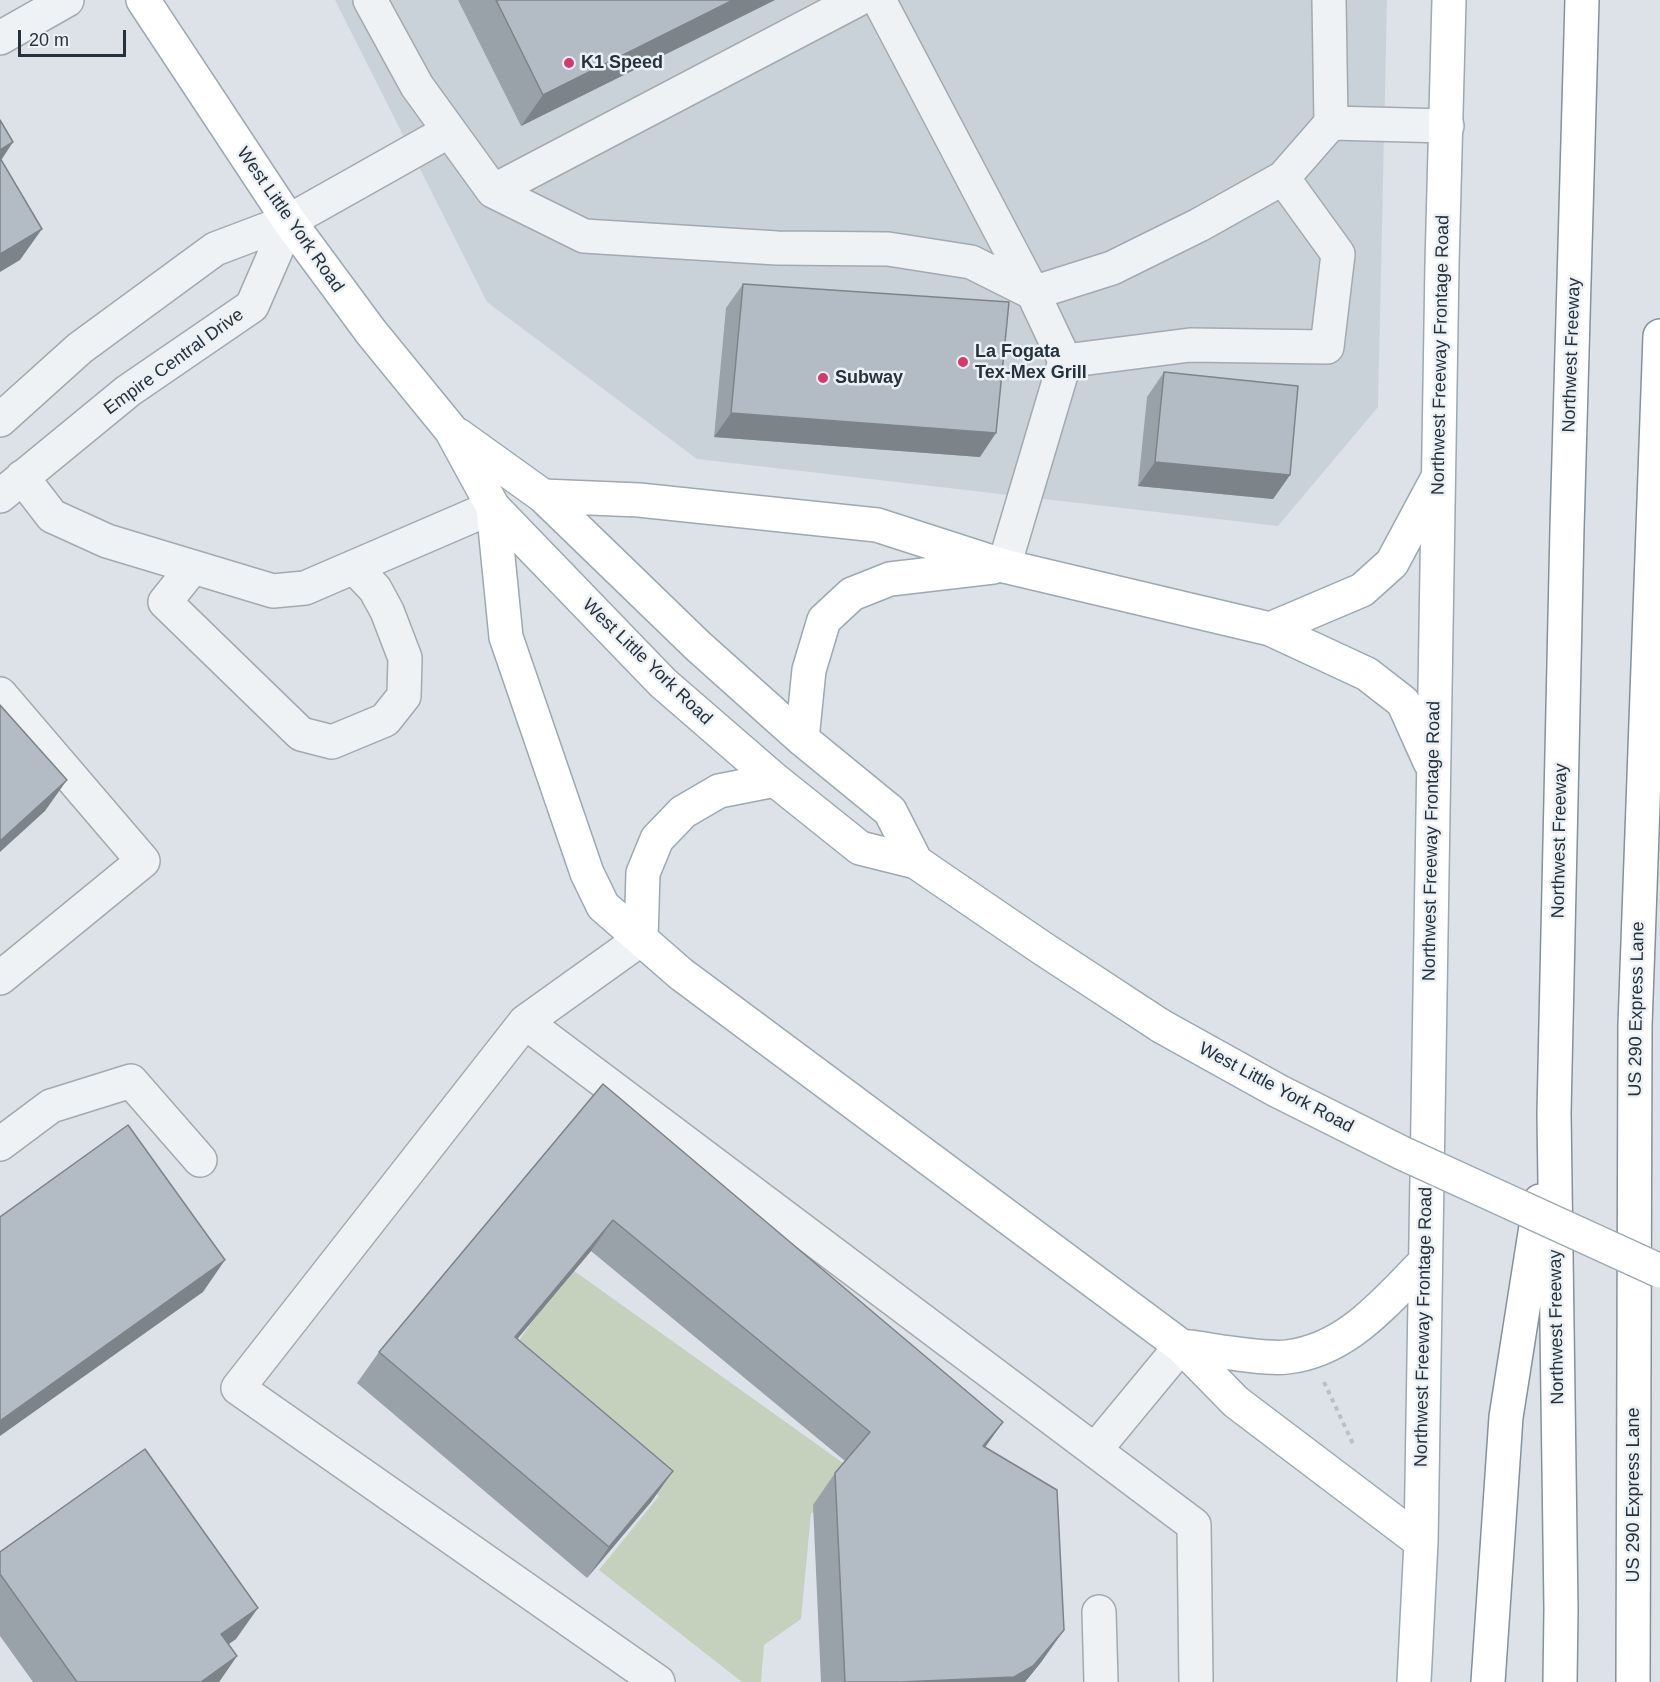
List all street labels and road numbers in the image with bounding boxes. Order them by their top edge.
street label: West Little York Road [232,143,348,297]
street label: Northwest Freeway Frontage Road [1428,215,1454,495]
street label: Northwest Freeway [1559,277,1585,433]
street label: Empire Central Drive [100,304,248,420]
street label: West Little York Road [578,594,716,730]
street label: Northwest Freeway Frontage Road [1419,701,1445,981]
street label: Northwest Freeway [1548,763,1572,919]
street label: US 290 Express Lane [1625,921,1649,1097]
street label: West Little York Road [1195,1038,1357,1138]
street label: Northwest Freeway Frontage Road [1411,1187,1437,1467]
street label: Northwest Freeway [1545,1249,1569,1405]
street label: US 290 Express Lane [1623,1407,1645,1583]

